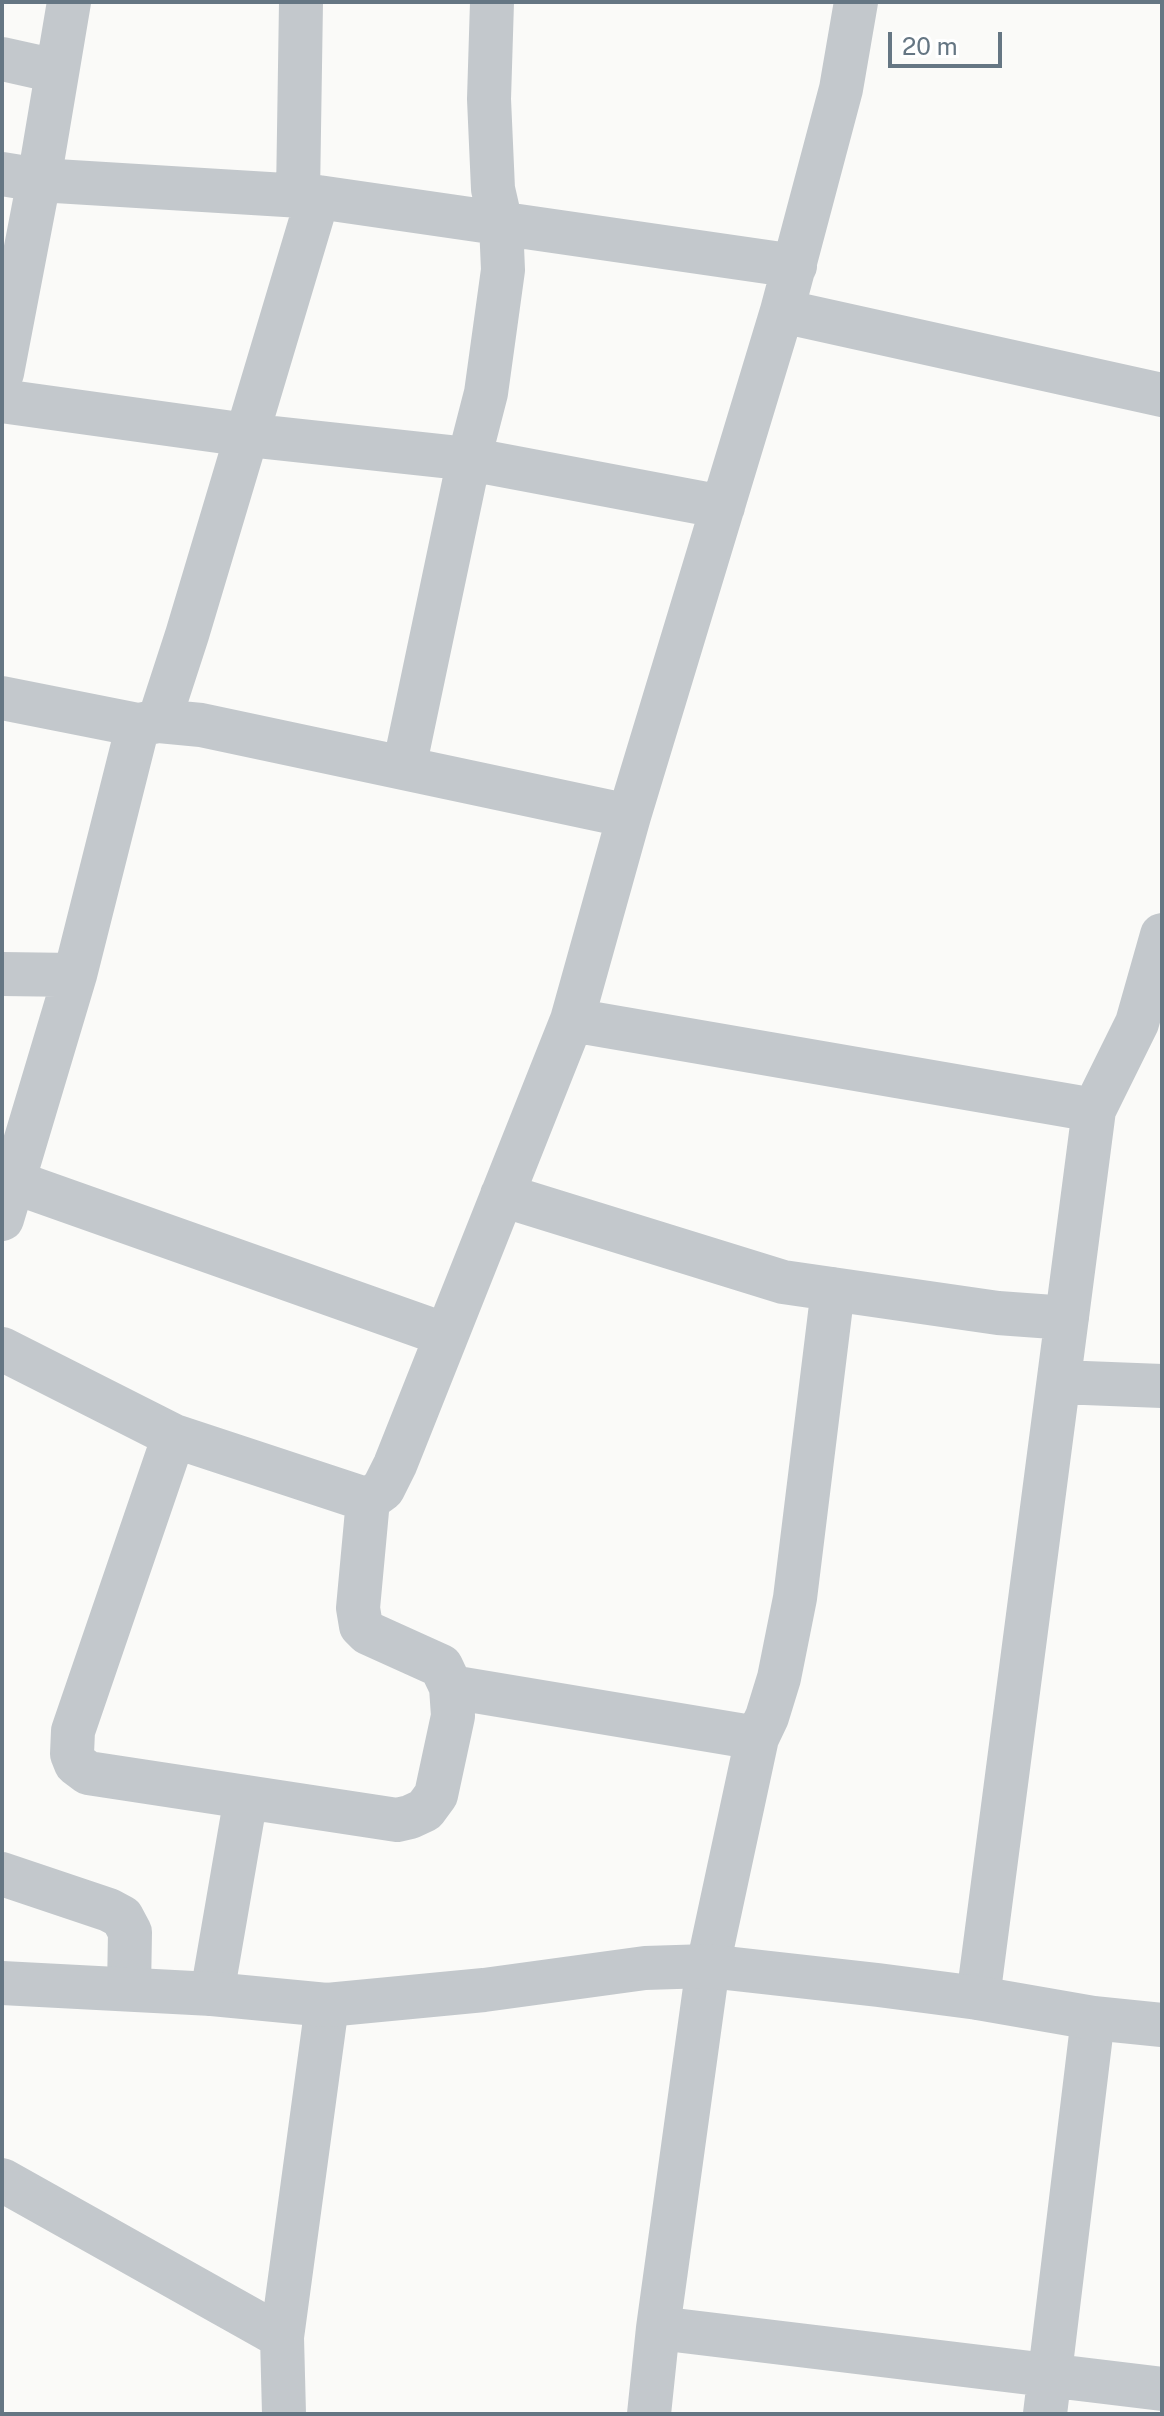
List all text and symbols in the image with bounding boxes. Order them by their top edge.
scale bar [892,16,1006,66]
text: 20 m [902,32,958,60]

